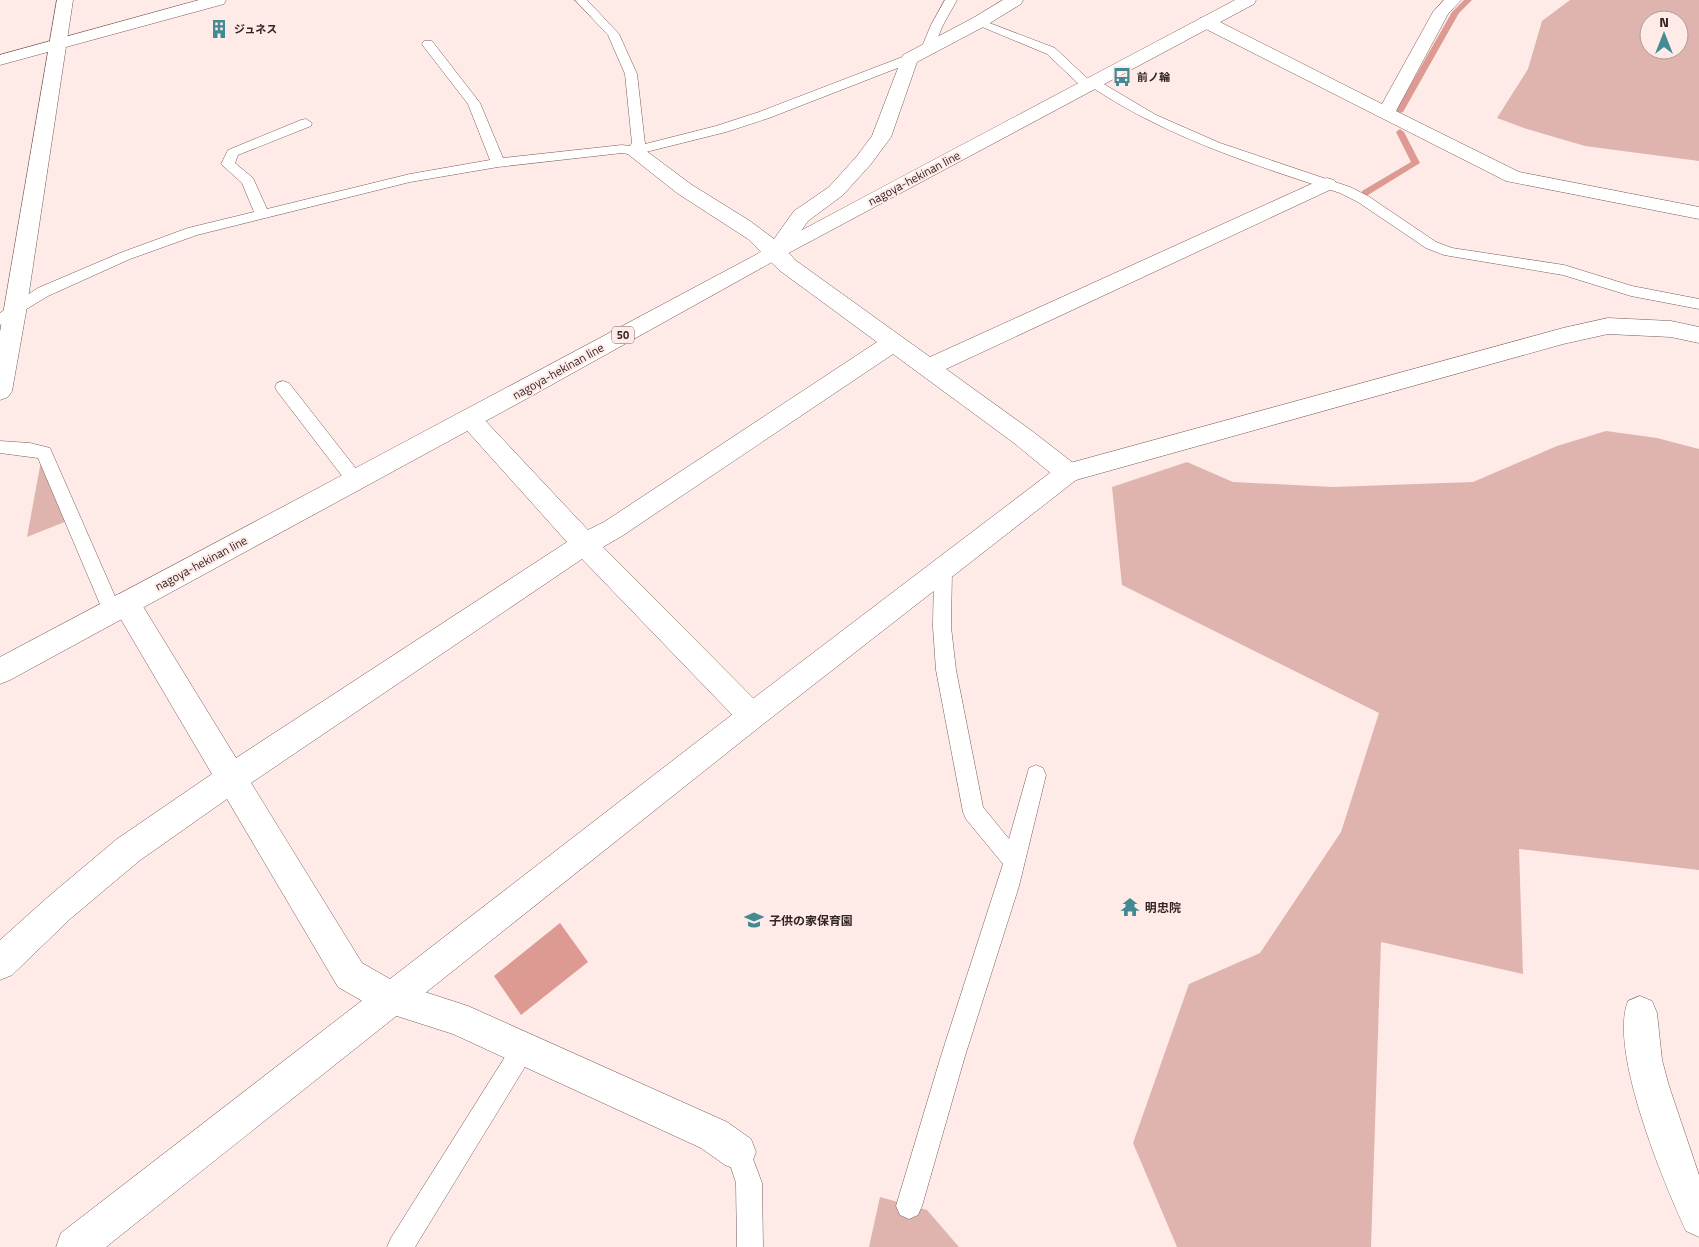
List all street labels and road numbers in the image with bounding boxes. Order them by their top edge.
street label: nagoya-hekinan line [864,146,964,210]
road number: 50 [612,326,634,344]
street label: nagoya-hekinan line [509,338,607,404]
street label: nagoya-hekinan line [151,531,251,595]

